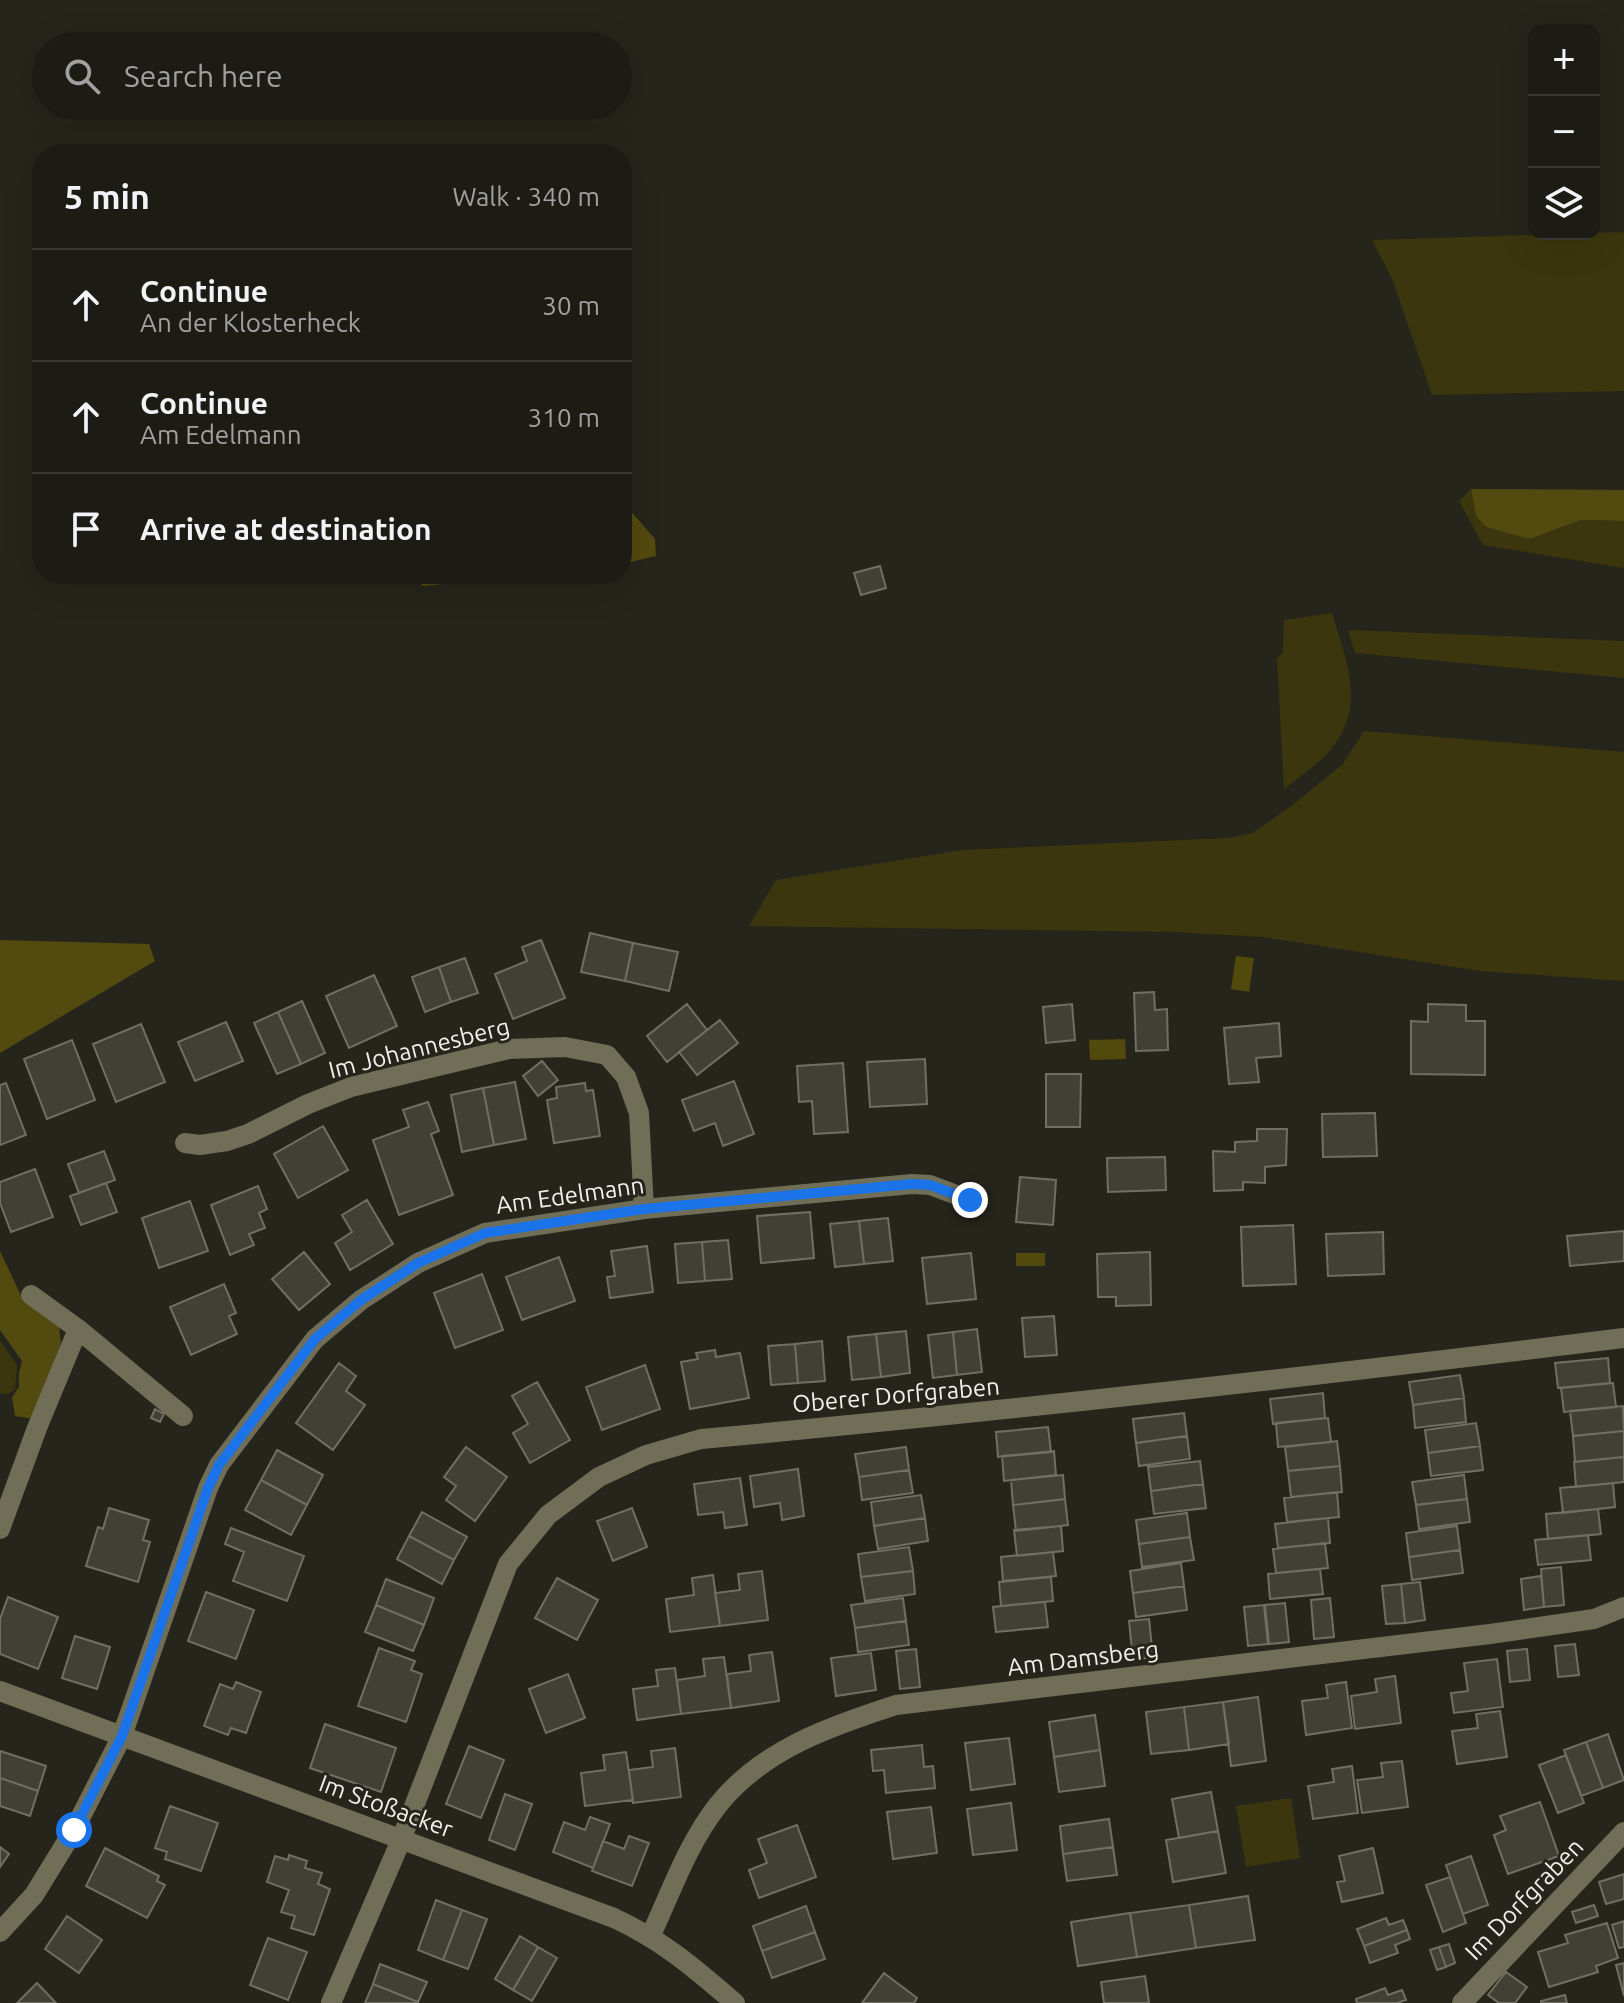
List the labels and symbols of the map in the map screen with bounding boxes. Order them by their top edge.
street label: Im Johannesberg [326,1012,512,1084]
street label: Am Edelmann [494,1171,646,1219]
route end [952,1182,988,1218]
street label: Oberer Dorfgraben [791,1372,1001,1418]
street label: Am Damsberg [1006,1635,1160,1681]
street label: Im Stoßacker [315,1769,457,1843]
route start [56,1812,92,1848]
street label: Im Dorfgraben [1459,1833,1589,1965]

